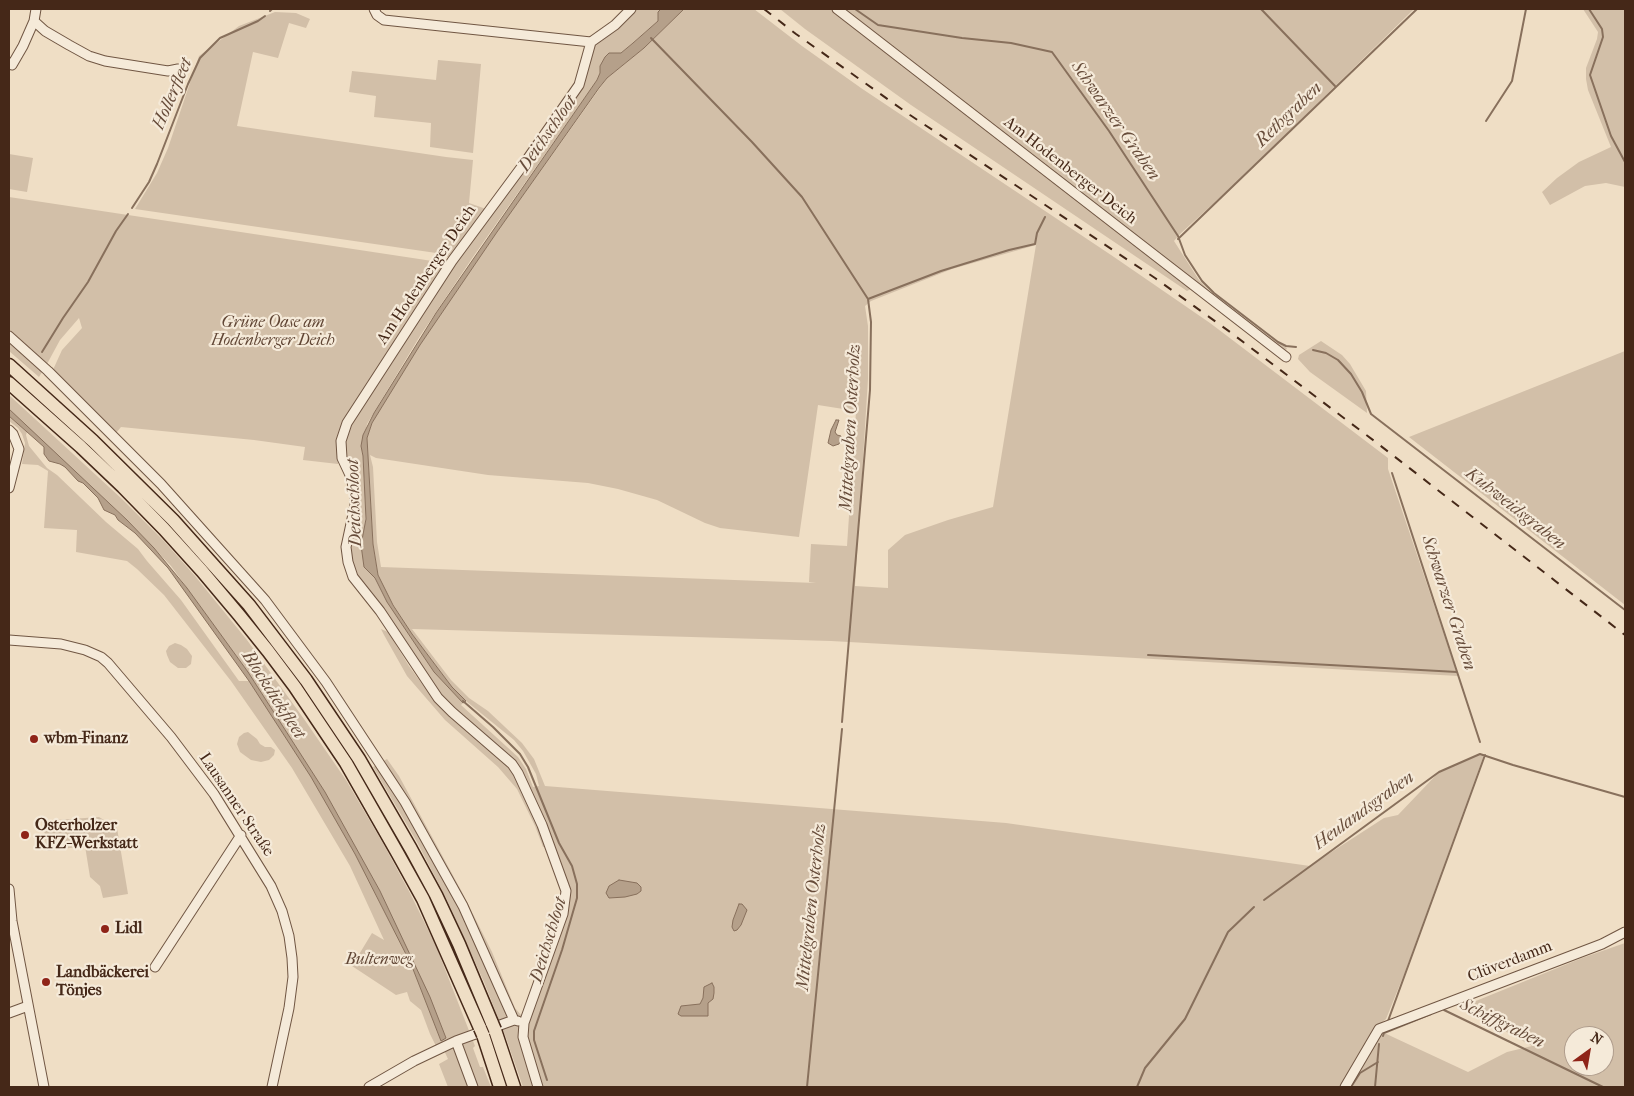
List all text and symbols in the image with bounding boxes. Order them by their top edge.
water label: Hollerfleet [148,55,198,133]
water label: Schwarzer Graben [1066,57,1164,185]
water label: Rethgraben [1251,78,1327,152]
water label: Deichschloot [514,92,582,176]
street label: Am Hodenberger Deich [999,113,1141,229]
street label: Am Hodenberger Deich [373,202,481,348]
park label: Grüne Oase am Hodenberger Deich [211,313,335,351]
water label: Mittelgraben Osterholz [836,343,866,513]
water label: Deichschloot [343,459,367,547]
water label: Kuhweidsgraben [1460,463,1570,555]
water label: Schwarzer Graben [1416,533,1480,673]
water label: Blockdiekfleet [236,647,310,743]
place label: wbm-Finanz [44,729,128,749]
marker: wbm-Finanz [28,733,40,745]
street label: Lausanner Straße [194,750,278,860]
water label: Heulandsgraben [1309,767,1419,855]
place label: Osterholzer KFZ-Werkstatt [35,816,138,854]
water label: Mittelgraben Osterholz [792,822,832,992]
marker: Osterholzer KFZ-Werkstatt [19,829,31,841]
water label: Deichschloot [526,895,572,985]
place label: Lidl [115,919,142,939]
marker: Lidl [99,923,111,935]
street label: Clüverdamm [1465,937,1555,987]
park label: Bultenweg [345,950,413,970]
place label: Landbäckerei Tönjes [56,963,149,1001]
marker: Landbäckerei Tönjes [40,976,52,988]
water label: Schiffgraben [1456,994,1548,1054]
north arrow [1564,1026,1614,1076]
text: N [1588,1029,1606,1049]

